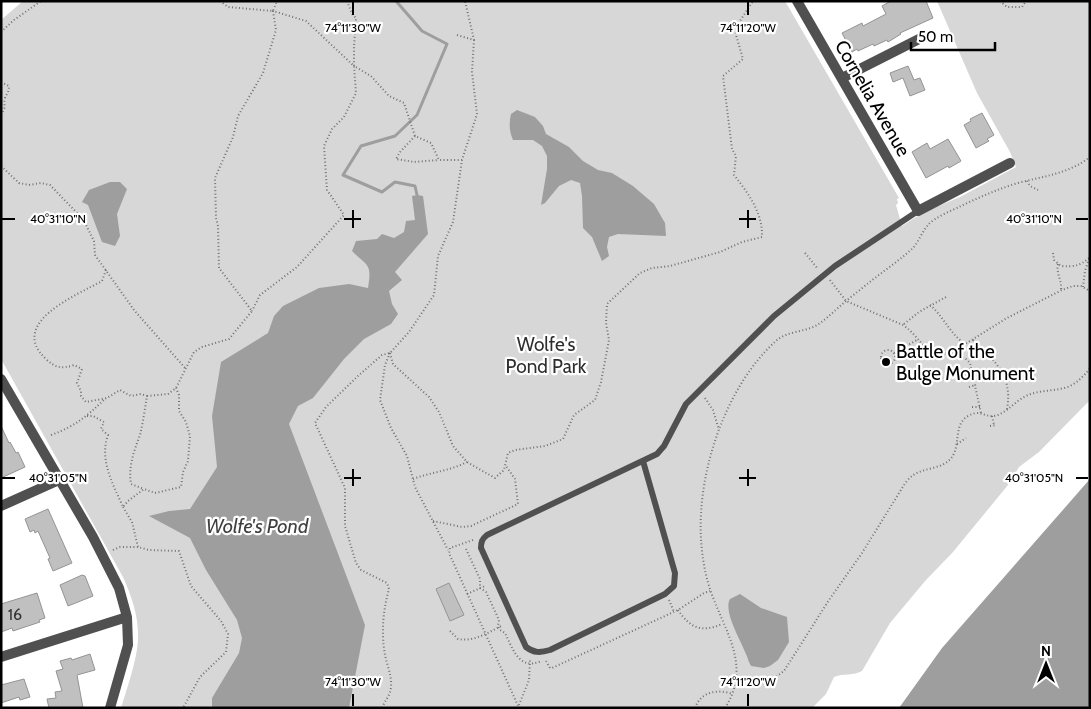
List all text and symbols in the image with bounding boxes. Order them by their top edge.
text: 74°11'30"W [325,20,382,35]
text: 74°11'20"W [720,20,776,35]
scale bar [911,20,995,52]
text: 50 m [918,28,953,46]
street label: Cornelia Avenue [830,36,915,161]
text: 40°31'10"N [30,211,86,226]
text: 40°31'10"N [1006,211,1062,226]
park label: Wolfe's Pond Park [506,333,587,378]
place label: Battle of the Bulge Monument [896,340,1035,385]
marker: Battle of the Bulge Monument [880,356,892,368]
text: 40°31'05"N [29,470,87,485]
text: 40°31'05"N [1005,470,1063,485]
water label: Wolfe's Pond [206,514,309,538]
house number: 16 [8,605,22,624]
north arrow [1021,639,1071,689]
text: N [1041,642,1051,660]
text: 74°11'30"W [325,674,382,689]
text: 74°11'20"W [720,674,776,689]

